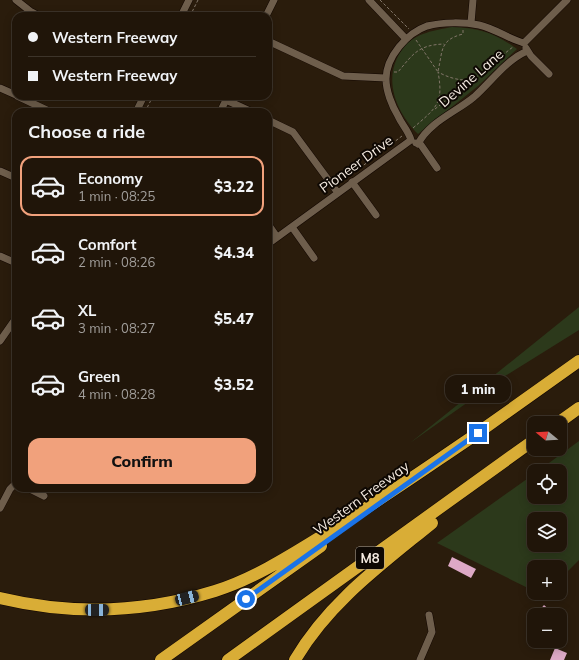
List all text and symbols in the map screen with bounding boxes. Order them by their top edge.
text: Western Freeway [52,28,177,47]
street label: Devine Lane [435,45,507,111]
text: Western Freeway [52,66,177,85]
text: Choose a ride [28,120,145,143]
street label: Pioneer Drive [316,131,396,197]
icon: car [30,168,66,204]
text: Economy [78,169,143,188]
text: $3.22 [214,177,254,196]
text: 1 min · 08:25 [78,188,155,204]
icon: car [30,234,66,270]
text: Comfort [78,235,136,254]
text: $4.34 [214,243,254,262]
text: 2 min · 08:26 [78,254,155,270]
icon: car [30,300,66,336]
text: XL [78,301,96,320]
text: $5.47 [214,309,254,328]
text: 3 min · 08:27 [78,320,155,336]
icon: car [30,366,66,402]
text: Green [78,367,120,386]
text: $3.52 [214,375,254,394]
callout: 1 min [445,375,511,403]
text: 1 min [461,381,495,397]
text: 4 min · 08:28 [78,386,155,402]
north arrow [527,416,567,456]
map controls [527,416,567,648]
route end [469,424,487,442]
button: Confirm [28,438,256,484]
street label: Western Freeway [309,457,413,539]
button: locate [527,464,567,504]
button: layers [527,512,567,552]
road number: M8 [356,547,384,569]
button: + [527,560,567,600]
car [174,589,200,607]
route start [237,590,255,608]
car [85,604,109,616]
button: − [527,608,567,648]

